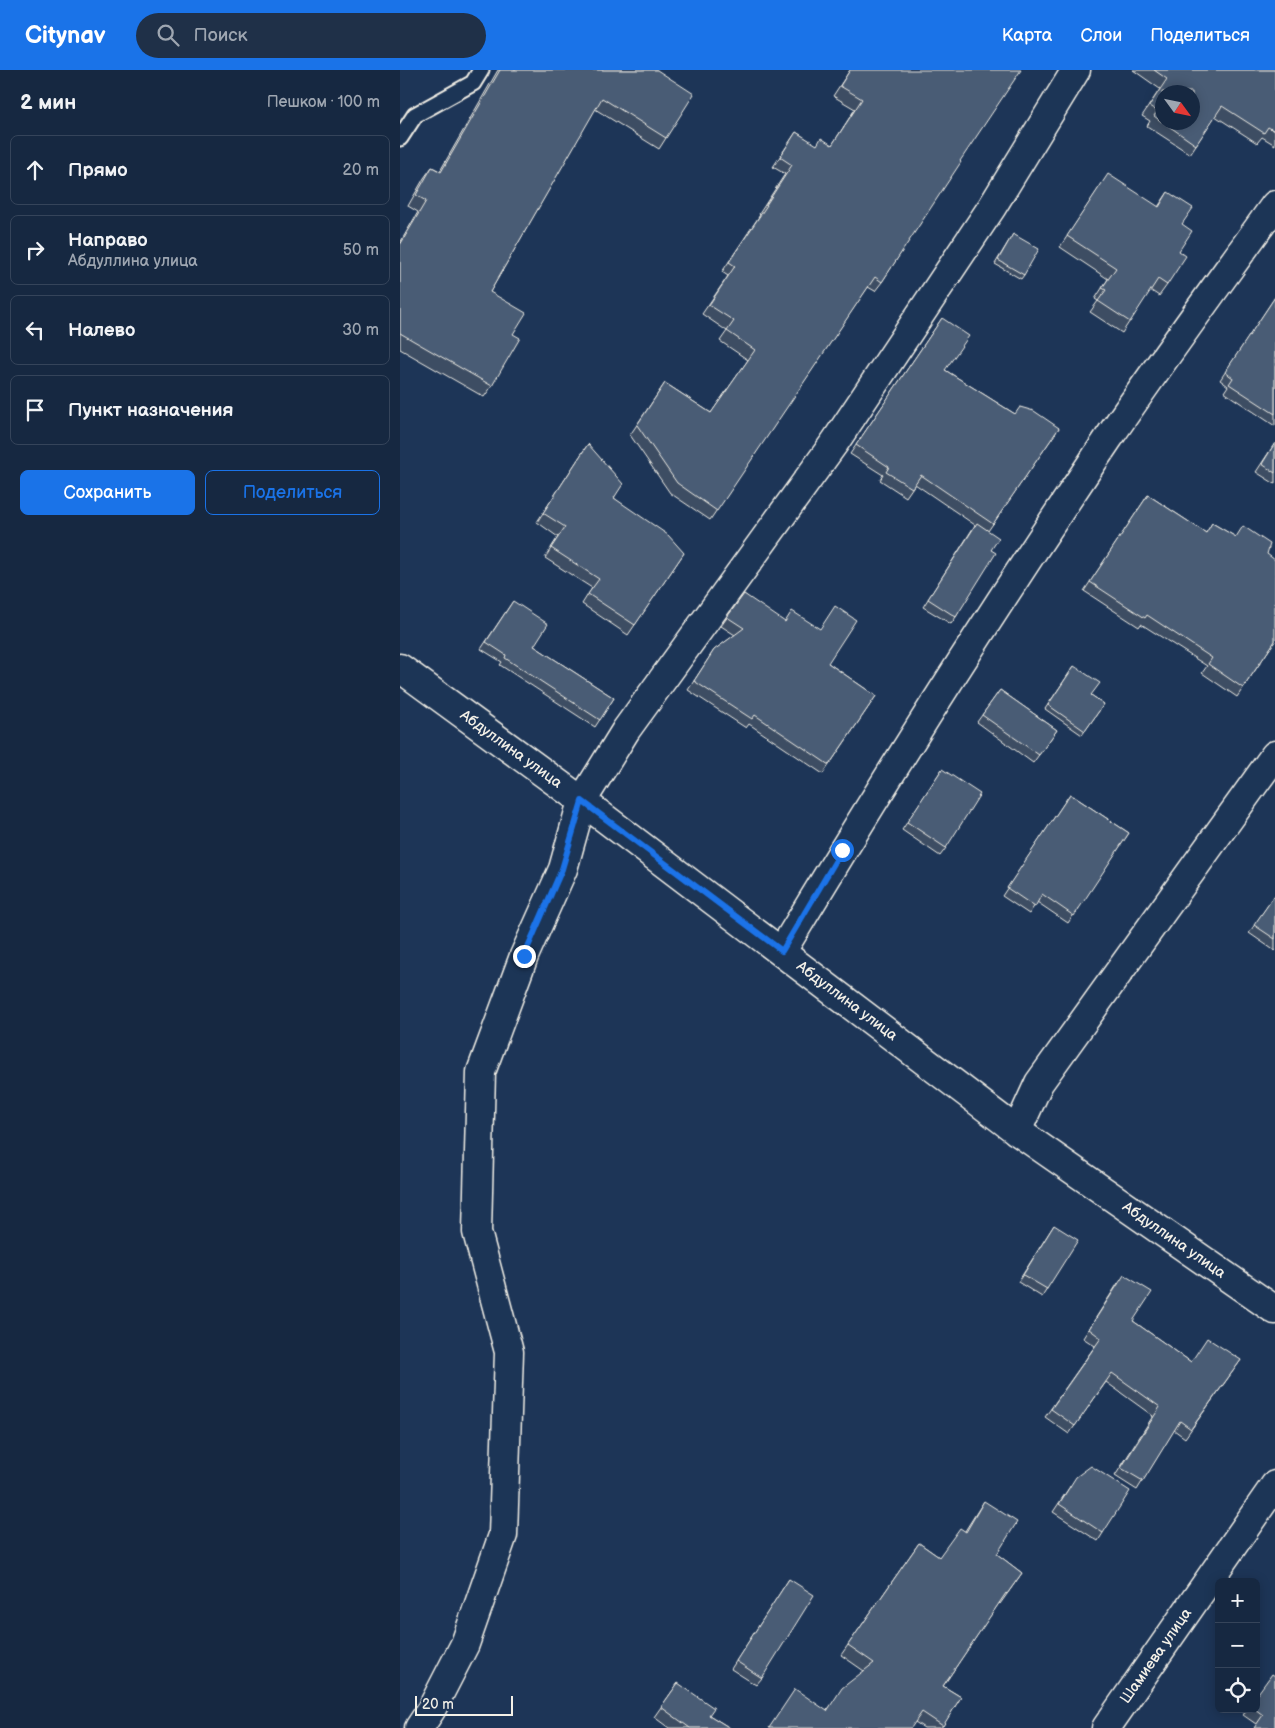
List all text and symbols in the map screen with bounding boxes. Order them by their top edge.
search box [136,13,486,58]
text: Citynav [25,21,106,50]
icon: search [154,21,182,49]
text: Поиск [194,24,248,47]
text: Карта [1002,25,1052,46]
text: Слои [1080,25,1122,46]
text: Поделиться [1150,25,1250,46]
north arrow [1155,85,1200,130]
text: 2 мин [20,90,76,115]
text: Пешком · 100 m [267,93,380,112]
icon: ahead [21,156,49,184]
text: Прямо [68,159,128,182]
text: 20 m [343,161,379,180]
text: Направо [68,229,148,252]
icon: right [21,236,49,264]
text: 50 m [343,241,379,260]
text: Абдуллина улица [68,252,198,271]
icon: left [21,316,49,344]
text: Налево [68,319,135,342]
text: 30 m [342,321,379,340]
icon: arrive [21,396,49,424]
text: Пункт назначения [68,399,233,422]
button: Сохранить [20,470,195,515]
button: Поделиться [205,470,380,515]
street label: Абдуллина улица [455,705,566,793]
route start [831,839,854,862]
route end [513,945,536,968]
street label: Абдуллина улица [792,956,901,1045]
street label: Абдуллина улица [1118,1197,1229,1283]
map controls [1215,1578,1260,1713]
button: + [1215,1578,1260,1623]
street label: Шамиева улица [1116,1604,1196,1707]
button: − [1215,1623,1260,1668]
button: locate [1215,1668,1260,1713]
scale bar [415,1693,512,1716]
text: 20 m [422,1696,454,1713]

